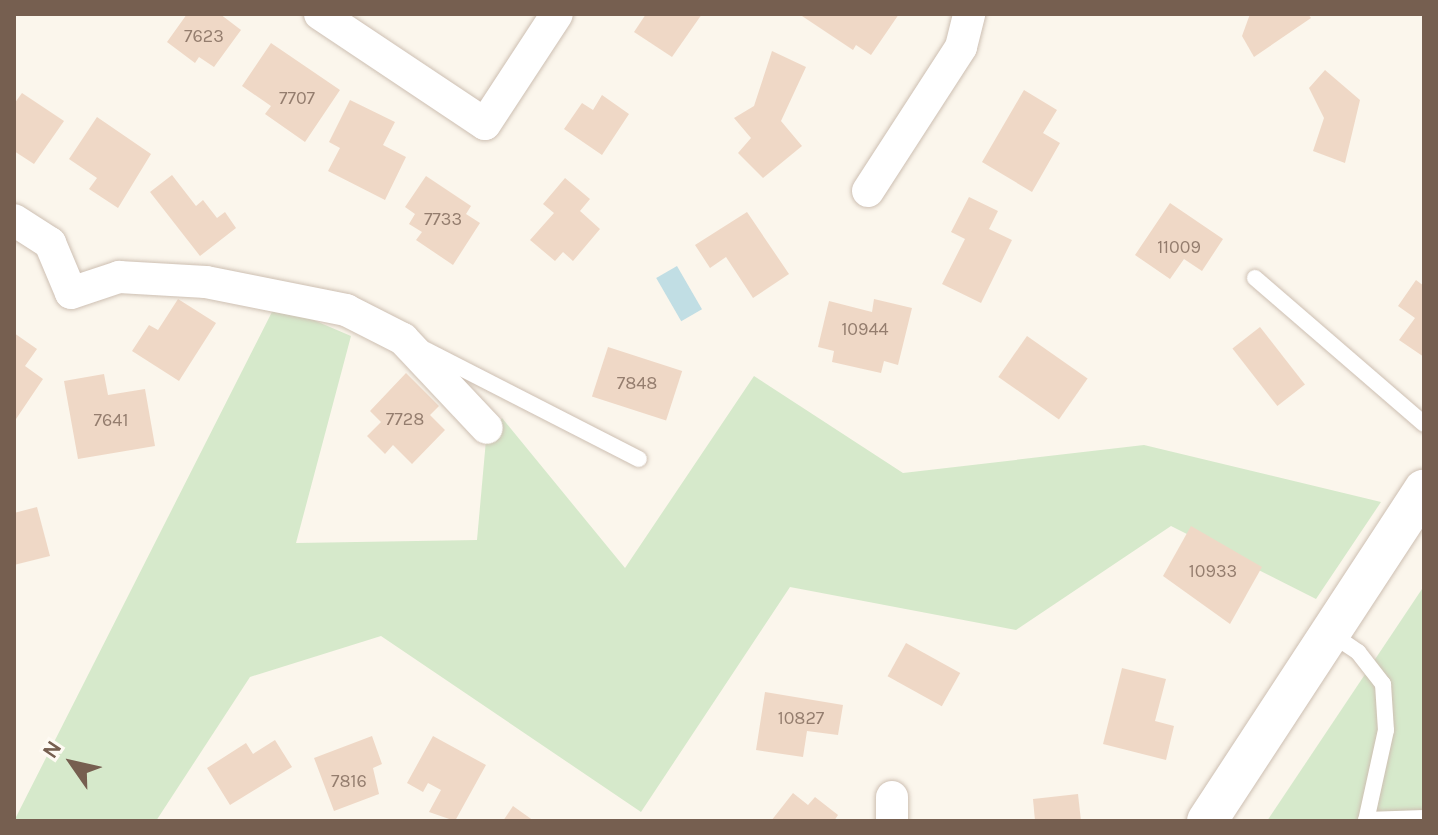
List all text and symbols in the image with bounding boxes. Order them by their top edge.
house number: 7623 [184,25,224,47]
house number: 7707 [279,87,315,109]
house number: 7733 [424,208,462,230]
house number: 11009 [1157,236,1201,258]
house number: 10944 [841,318,889,340]
house number: 7848 [617,372,657,394]
house number: 7728 [386,408,424,430]
house number: 7641 [94,409,128,431]
house number: 10933 [1189,560,1237,582]
house number: 10827 [778,707,824,729]
north arrow [32,723,112,803]
text: N [37,736,67,763]
house number: 7816 [331,770,367,792]

